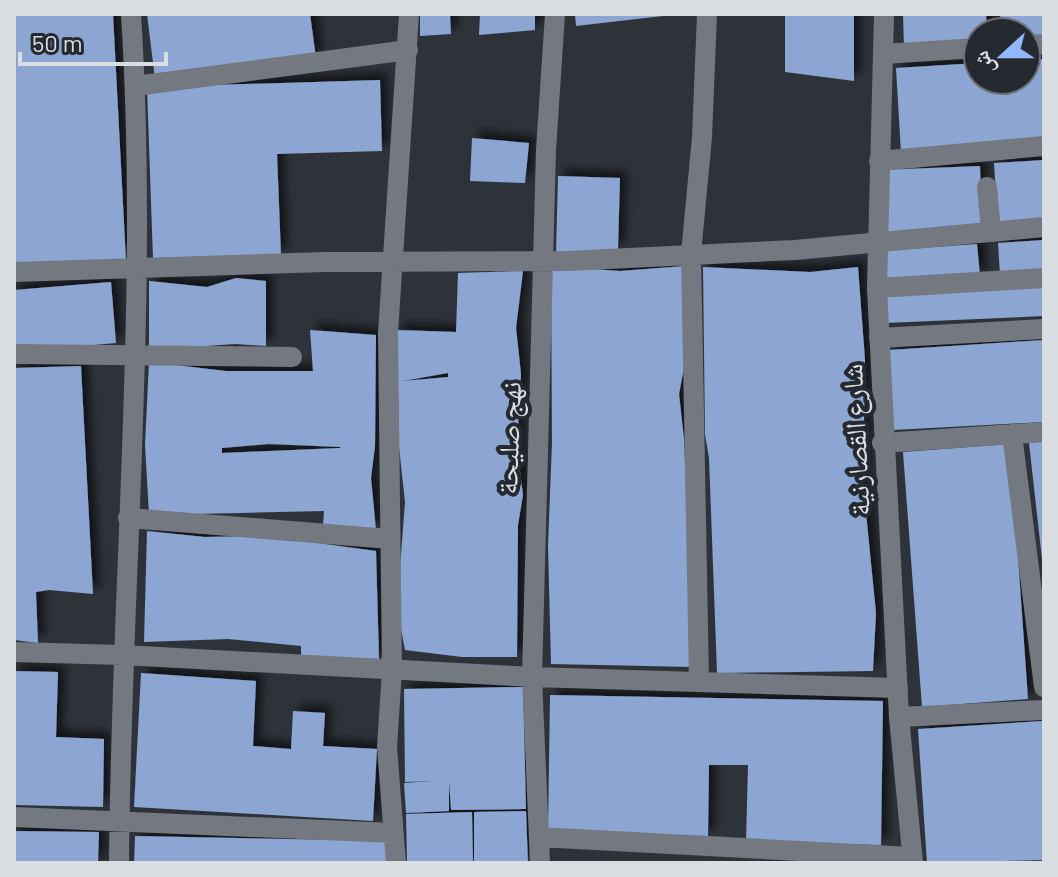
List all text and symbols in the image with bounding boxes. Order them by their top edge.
scale bar [20,16,166,66]
north arrow [962,16,1042,96]
text: 50 m [32,28,83,57]
text: ش [966,47,1001,79]
street label: شارع القصارنية [834,363,878,517]
street label: نهج صليحة [489,381,529,495]

